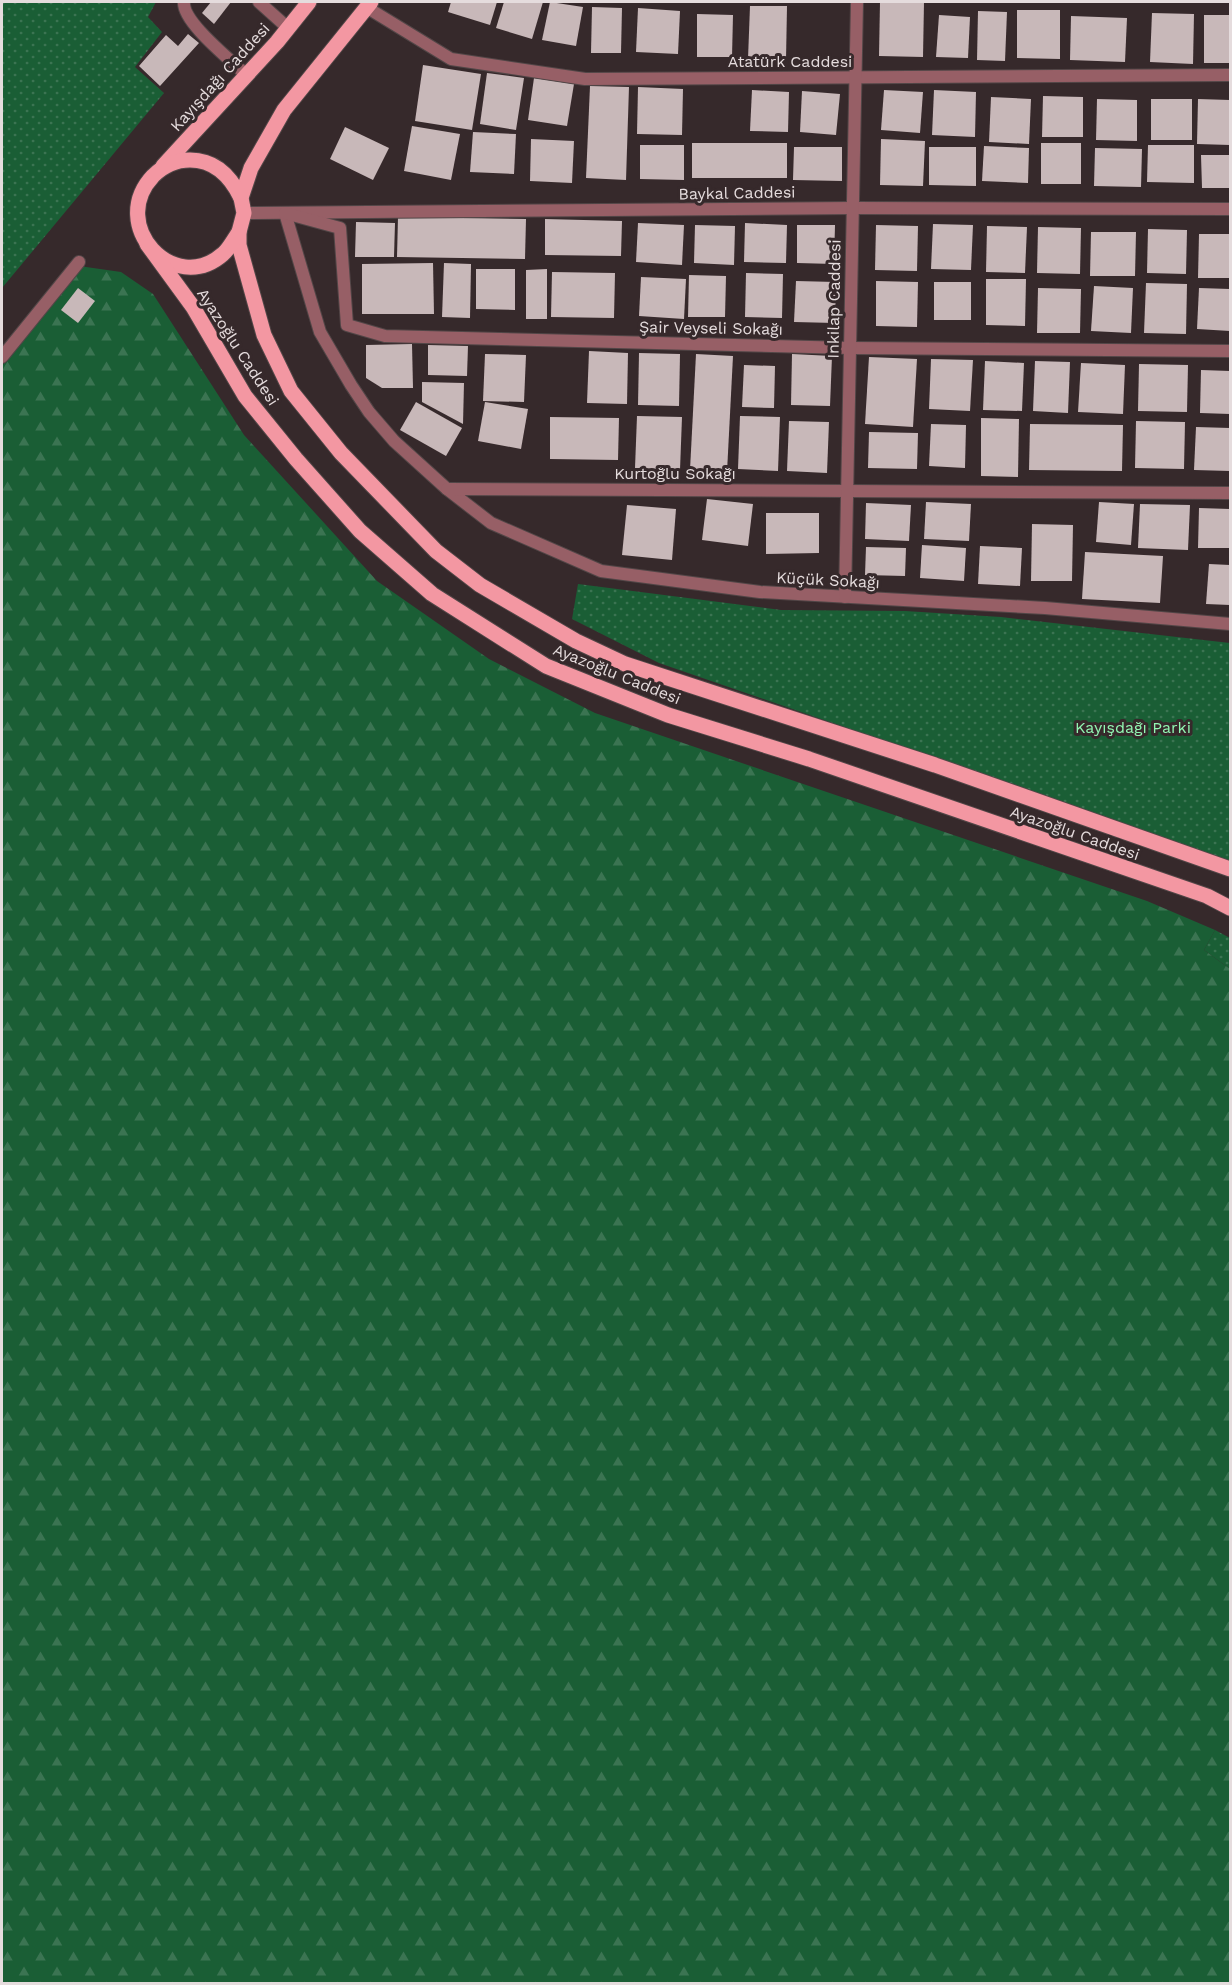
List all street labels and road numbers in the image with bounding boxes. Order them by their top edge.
street label: Kayışdağı Caddesi [166,19,274,135]
street label: Atatürk Caddesi [728,52,852,71]
street label: Baykal Caddesi [678,182,796,204]
street label: Inkilap Caddesi [823,239,845,359]
street label: Ayazoğlu Caddesi [193,285,283,409]
street label: Şair Veyseli Sokağı [639,317,783,339]
street label: Kurtoğlu Sokağı [614,464,736,483]
street label: Küçük Sokağı [776,568,880,592]
street label: Ayazoğlu Caddesi [551,640,683,708]
street label: Ayazoğlu Caddesi [1008,802,1142,864]

